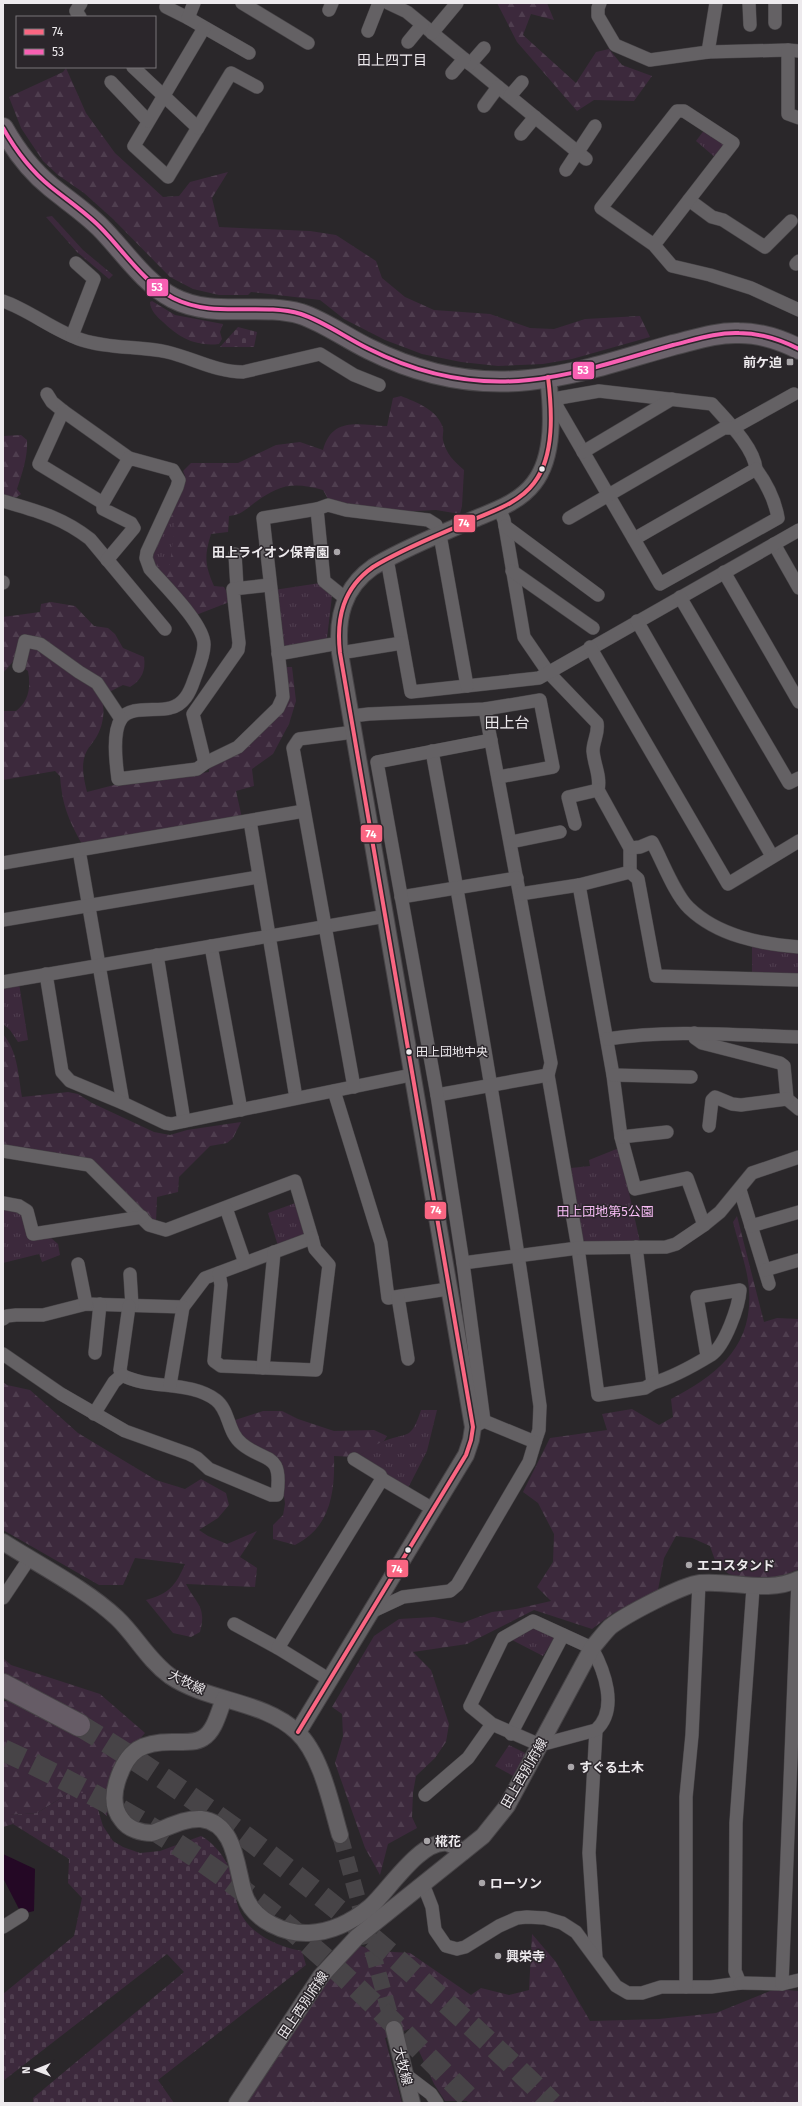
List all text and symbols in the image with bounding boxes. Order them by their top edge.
legend [16,16,156,68]
text: 74 [52,25,64,39]
text: 53 [52,45,64,59]
district label: 田上四丁目 [357,52,427,69]
line badge: 53 [146,278,169,297]
text: 53 [151,281,163,294]
place label: 前ケ迫 [743,355,782,370]
marker: 前ケ迫 [785,357,795,367]
line badge: 53 [572,361,595,380]
text: 53 [577,364,589,377]
unlabelled marker [537,464,547,474]
line badge: 74 [453,514,476,533]
text: 74 [459,517,469,530]
place label: 田上ライオン保育園 [212,545,329,560]
marker: 田上ライオン保育園 [332,547,342,557]
district label: 田上台 [484,714,530,732]
line badge: 74 [360,824,383,843]
text: 74 [366,828,376,841]
place label: 田上団地中央 [416,1045,488,1059]
marker: 田上団地中央 [404,1047,414,1057]
line badge: 74 [424,1201,447,1220]
text: 74 [431,1204,441,1217]
park label: 田上団地第5公園 [556,1204,654,1219]
unlabelled marker [403,1545,413,1555]
place label: エコスタンド [697,1558,775,1573]
line badge: 74 [386,1559,409,1578]
marker: エコスタンド [684,1560,694,1570]
text: 74 [392,1563,402,1576]
street label: 大牧線 [166,1667,208,1697]
street label: 田上西別府線 [498,1735,550,1811]
place label: すぐる土木 [579,1760,645,1775]
marker: すぐる土木 [566,1762,576,1772]
place label: 椛花 [435,1834,461,1849]
marker: 椛花 [422,1836,432,1846]
place label: ローソン [490,1876,542,1891]
marker: ローソン [477,1878,487,1888]
place label: 興栄寺 [506,1949,545,1964]
marker: 興栄寺 [493,1951,503,1961]
street label: 田上西別府線 [275,1968,331,2042]
street label: 大牧線 [391,2045,415,2087]
north arrow [16,2050,56,2090]
text: N [20,2066,33,2074]

